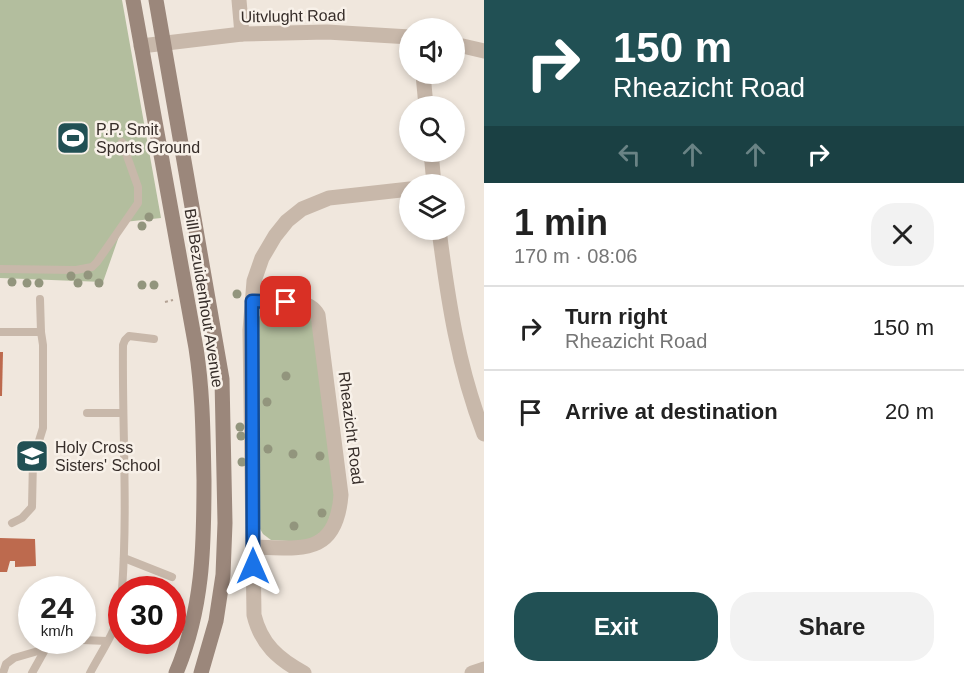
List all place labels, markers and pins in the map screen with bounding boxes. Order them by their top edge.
sports icon: P.P. Smit Sports Ground [55,120,91,156]
place label: P.P. Smit Sports Ground [96,121,200,156]
pin [260,276,311,327]
school or university icon: Holy Cross Sisters' School [14,438,50,474]
place label: Holy Cross Sisters' School [55,439,160,474]

